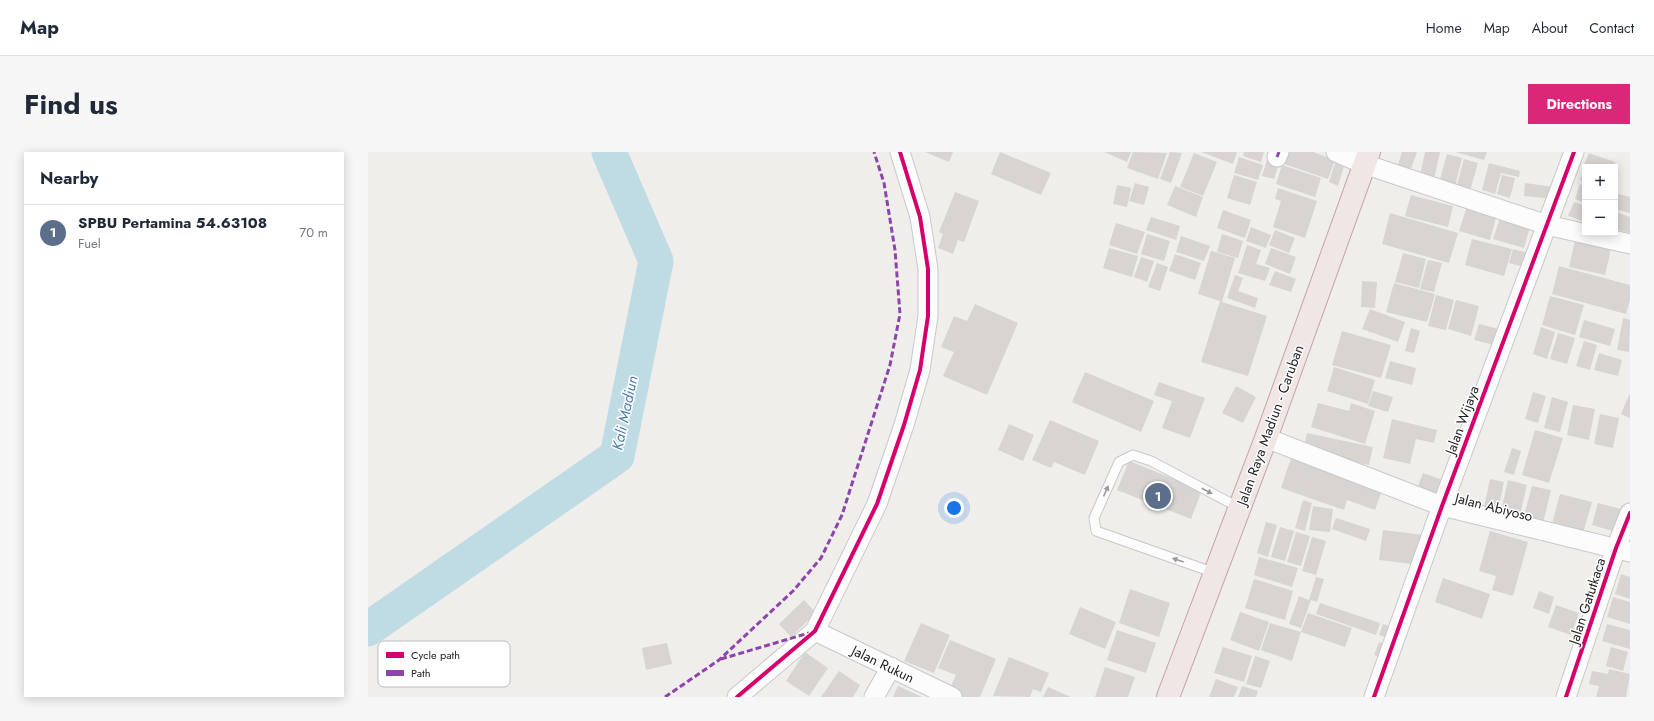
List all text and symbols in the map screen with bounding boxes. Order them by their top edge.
text: Map [20,14,59,41]
text: Home [1426,18,1462,38]
text: Map [1484,18,1510,38]
text: About [1532,18,1567,38]
text: Contact [1589,18,1634,38]
text: Find us [24,84,118,125]
button: Directions [1528,84,1630,124]
map controls [1582,164,1618,236]
button: + [1582,164,1618,200]
text: Nearby [40,166,98,190]
button: − [1582,200,1618,236]
text: SPBU Pertamina 54.63108 [78,212,267,234]
text: 1 [50,223,56,242]
text: 70 m [299,223,328,242]
text: Fuel [78,234,101,253]
street label: Jalan Raya Madiun - Caruban [1231,342,1308,510]
water label: Kali Madiun [606,374,644,452]
street label: Jalan Wijaya [1440,383,1484,459]
pin: 1 [1145,481,1171,511]
one-way arrow [1103,486,1109,497]
street label: Jalan Abiyoso [1451,487,1535,526]
one-way arrow [1202,488,1213,494]
your location [944,498,964,518]
street label: Jalan Gatutkaca [1563,555,1610,649]
one-way arrow [1172,557,1184,563]
street label: Jalan Rukun [846,639,918,688]
legend [378,641,510,687]
text: Cycle path [411,647,460,663]
text: Path [411,665,430,681]

